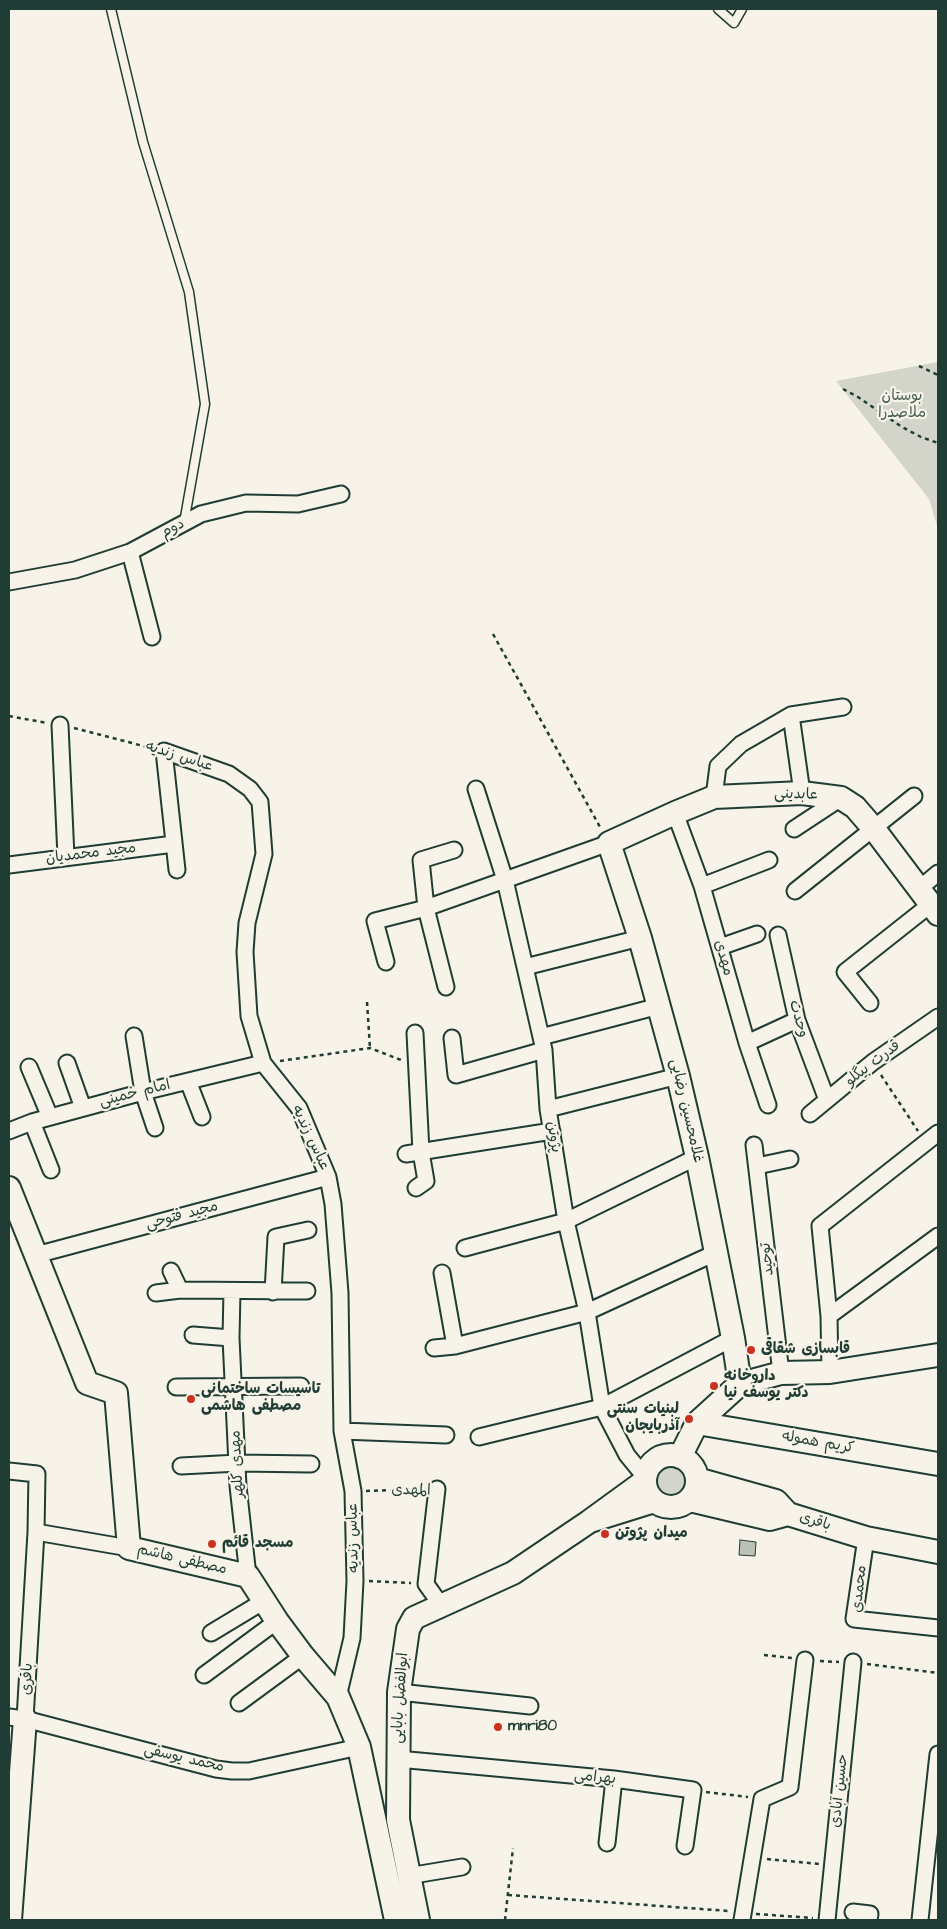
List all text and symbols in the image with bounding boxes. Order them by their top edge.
park label: بوستان ملاصدرا [878,388,926,423]
street label: دوم [158,515,188,543]
street label: عباس زندیه [143,738,215,776]
street label: عابدینی [774,785,818,805]
street label: مجید محمدیان [45,840,137,868]
street label: مهدی [709,938,737,978]
street label: وحدت [784,998,812,1040]
street label: قدرت بیگلو [842,1037,904,1091]
street label: غلامحسین رضایی [665,1057,707,1165]
street label: امام خمینی [98,1076,172,1112]
street label: عباس زندیه [287,1103,333,1173]
street label: پژوتن [542,1120,564,1154]
street label: مجید فتوحی [144,1198,220,1234]
street label: توحید [757,1242,779,1276]
place label: قابسازی شقاقی [761,1341,850,1359]
marker: قابسازی شقاقی [745,1344,757,1356]
place label: داروخانه دکتر یوسف نیا [724,1368,808,1403]
marker: داروخانه دکتر یوسف نیا [708,1380,720,1392]
place label: تاسیسات ساختمانی مصطفی هاشمی [201,1381,320,1416]
marker: تاسیسات ساختمانی مصطفی هاشمی [185,1393,197,1405]
place label: لبنیات سنتی آذربایجان [607,1401,679,1436]
marker: لبنیات سنتی آذربایجان [683,1413,695,1425]
street label: کریم هموله [781,1428,855,1458]
street label: مهدی کلهر [227,1430,249,1498]
street label: المهدی [391,1482,431,1500]
street label: عباس زندیه [344,1503,364,1573]
street label: باقری [797,1509,833,1535]
place label: میدان پژوتن [615,1525,688,1543]
marker: میدان پژوتن [599,1528,611,1540]
place label: مسجد قائم [222,1535,294,1553]
marker: مسجد قائم [206,1538,218,1550]
street label: مصطفی هاشم [135,1541,229,1579]
street label: محمدی [849,1564,871,1614]
street label: ابوالفضل بابایی [389,1652,413,1744]
street label: باقری [18,1662,38,1696]
place label: mnri80 [508,1718,557,1736]
marker: mnri80 [492,1721,504,1733]
street label: محمد یوسفی [142,1741,226,1777]
street label: حسین آبادی [827,1753,853,1829]
street label: بهرامی [573,1767,617,1789]

